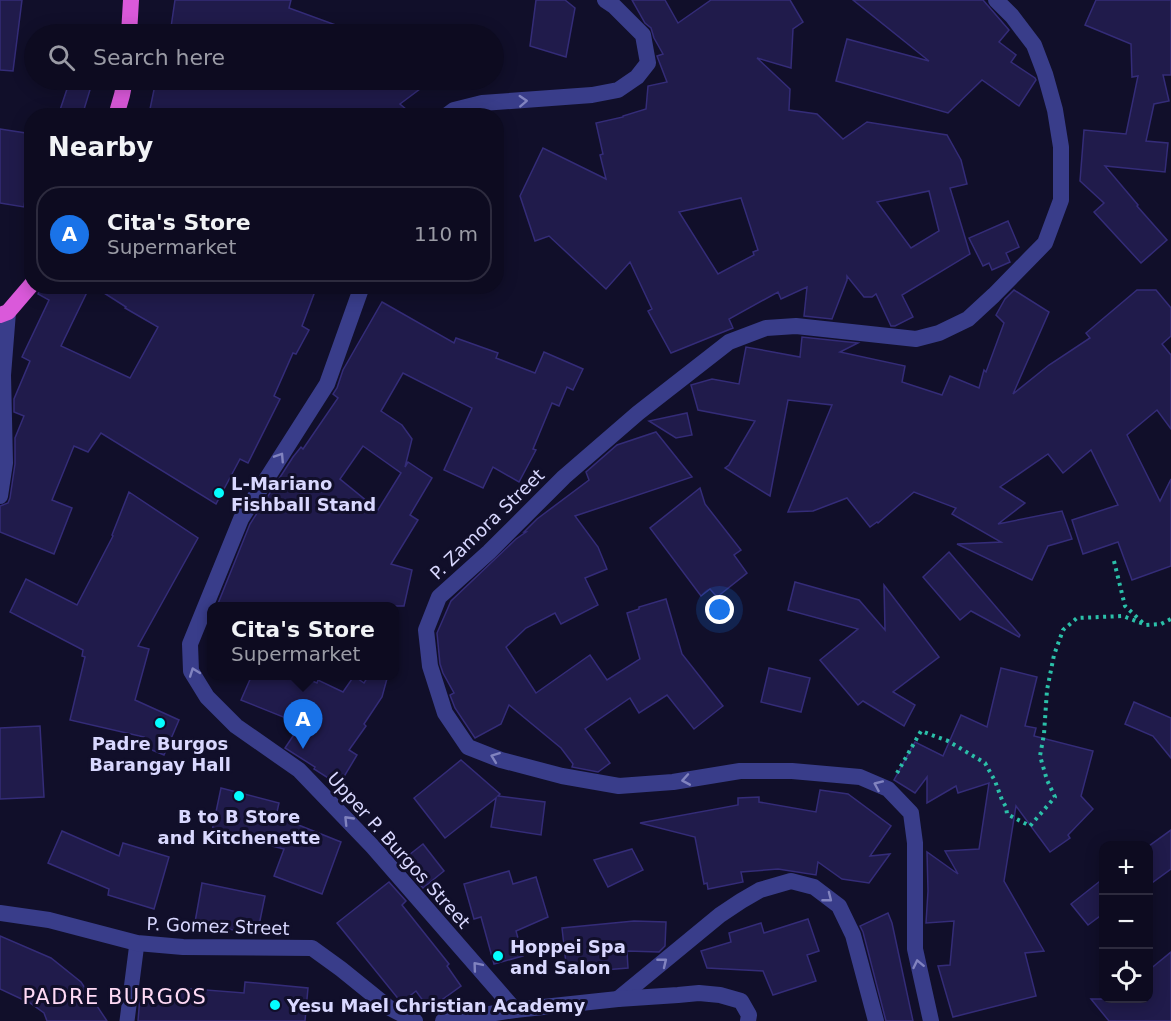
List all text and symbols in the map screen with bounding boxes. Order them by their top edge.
search box [24,24,504,90]
icon: search [45,41,78,74]
text: Search here [93,45,225,70]
one-way arrow [519,94,528,107]
text: Nearby [48,132,153,162]
text: Cita's Store [107,210,251,235]
text: A [62,222,77,246]
text: 110 m [414,222,478,246]
text: Supermarket [107,235,236,259]
one-way arrow [273,453,284,464]
street label: P. Zamora Street [426,464,548,584]
place label: L-Mariano Fishball Stand [231,473,376,515]
marker: L-Mariano Fishball Stand [212,486,226,500]
your location [705,595,734,624]
popup [207,602,399,680]
text: Cita's Store [231,617,375,642]
text: Supermarket [231,642,360,666]
one-way arrow [189,668,202,678]
pin: A [284,700,322,749]
marker: Padre Burgos Barangay Hall [153,716,167,730]
place label: Padre Burgos Barangay Hall [89,733,231,775]
one-way arrow [490,752,501,765]
street label: Upper P. Burgos Street [323,768,475,932]
one-way arrow [682,773,692,786]
one-way arrow [874,780,885,792]
marker: B to B Store and Kitchenette [232,789,246,803]
place label: B to B Store and Kitchenette [158,806,320,848]
one-way arrow [344,816,355,827]
map controls [1099,841,1153,1003]
button: + [1099,841,1153,895]
one-way arrow [821,890,832,901]
button: − [1099,895,1153,949]
street label: P. Gomez Street [146,913,290,939]
place label: Hoppei Spa and Salon [510,936,626,978]
marker: Hoppei Spa and Salon [491,949,505,963]
button: locate [1099,949,1153,1003]
one-way arrow [656,958,667,969]
one-way arrow [912,959,925,969]
one-way arrow [473,962,484,973]
district label: PADRE BURGOS [23,985,207,1009]
place label: Yesu Mael Christian Academy [286,995,585,1016]
marker: Yesu Mael Christian Academy [268,998,282,1012]

